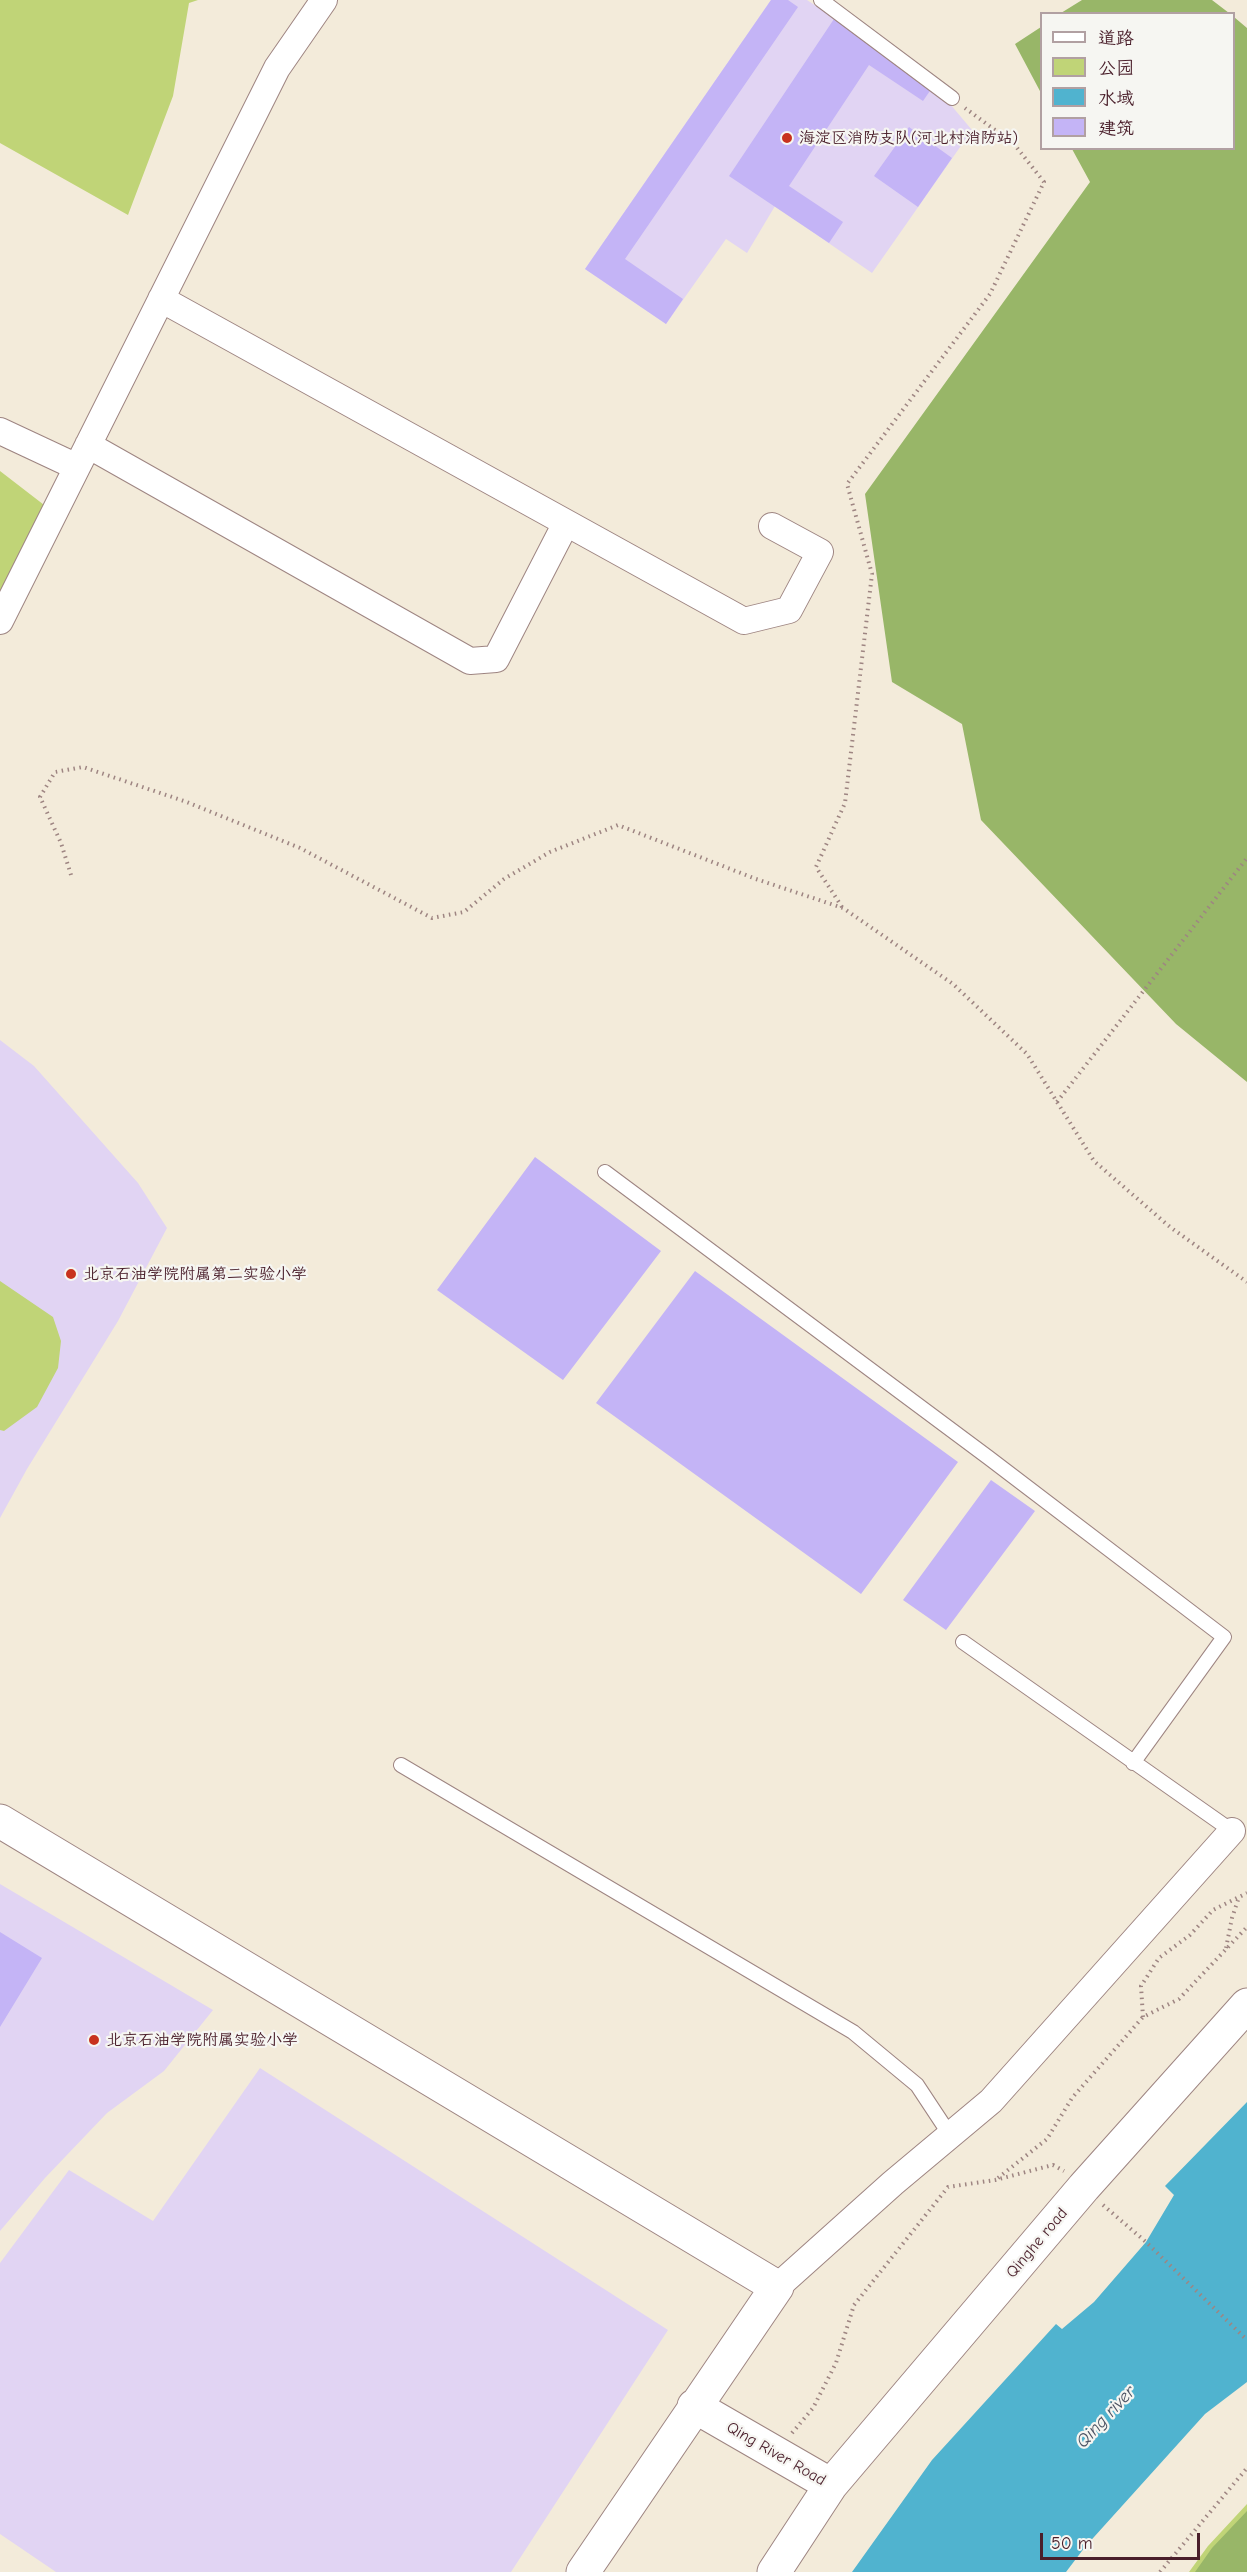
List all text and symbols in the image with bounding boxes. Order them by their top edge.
legend [1040,12,1235,150]
text: 道路 [1098,28,1134,49]
text: 公园 [1098,58,1134,79]
text: 水域 [1098,88,1134,109]
text: 建筑 [1098,118,1134,139]
place label: 海淀区消防支队(河北村消防站) [799,128,1018,148]
marker: 海淀区消防支队(河北村消防站) [780,131,794,145]
place label: 北京石油学院附属第二实验小学 [83,1264,307,1284]
marker: 北京石油学院附属第二实验小学 [64,1267,78,1281]
place label: 北京石油学院附属实验小学 [106,2030,298,2050]
marker: 北京石油学院附属实验小学 [87,2033,101,2047]
street label: Qinghe road [1002,2204,1072,2282]
water label: Qing river [1072,2381,1140,2453]
street label: Qing River Road [723,2418,829,2490]
scale bar [1043,2521,1204,2559]
text: 50 m [1051,2533,1093,2554]

